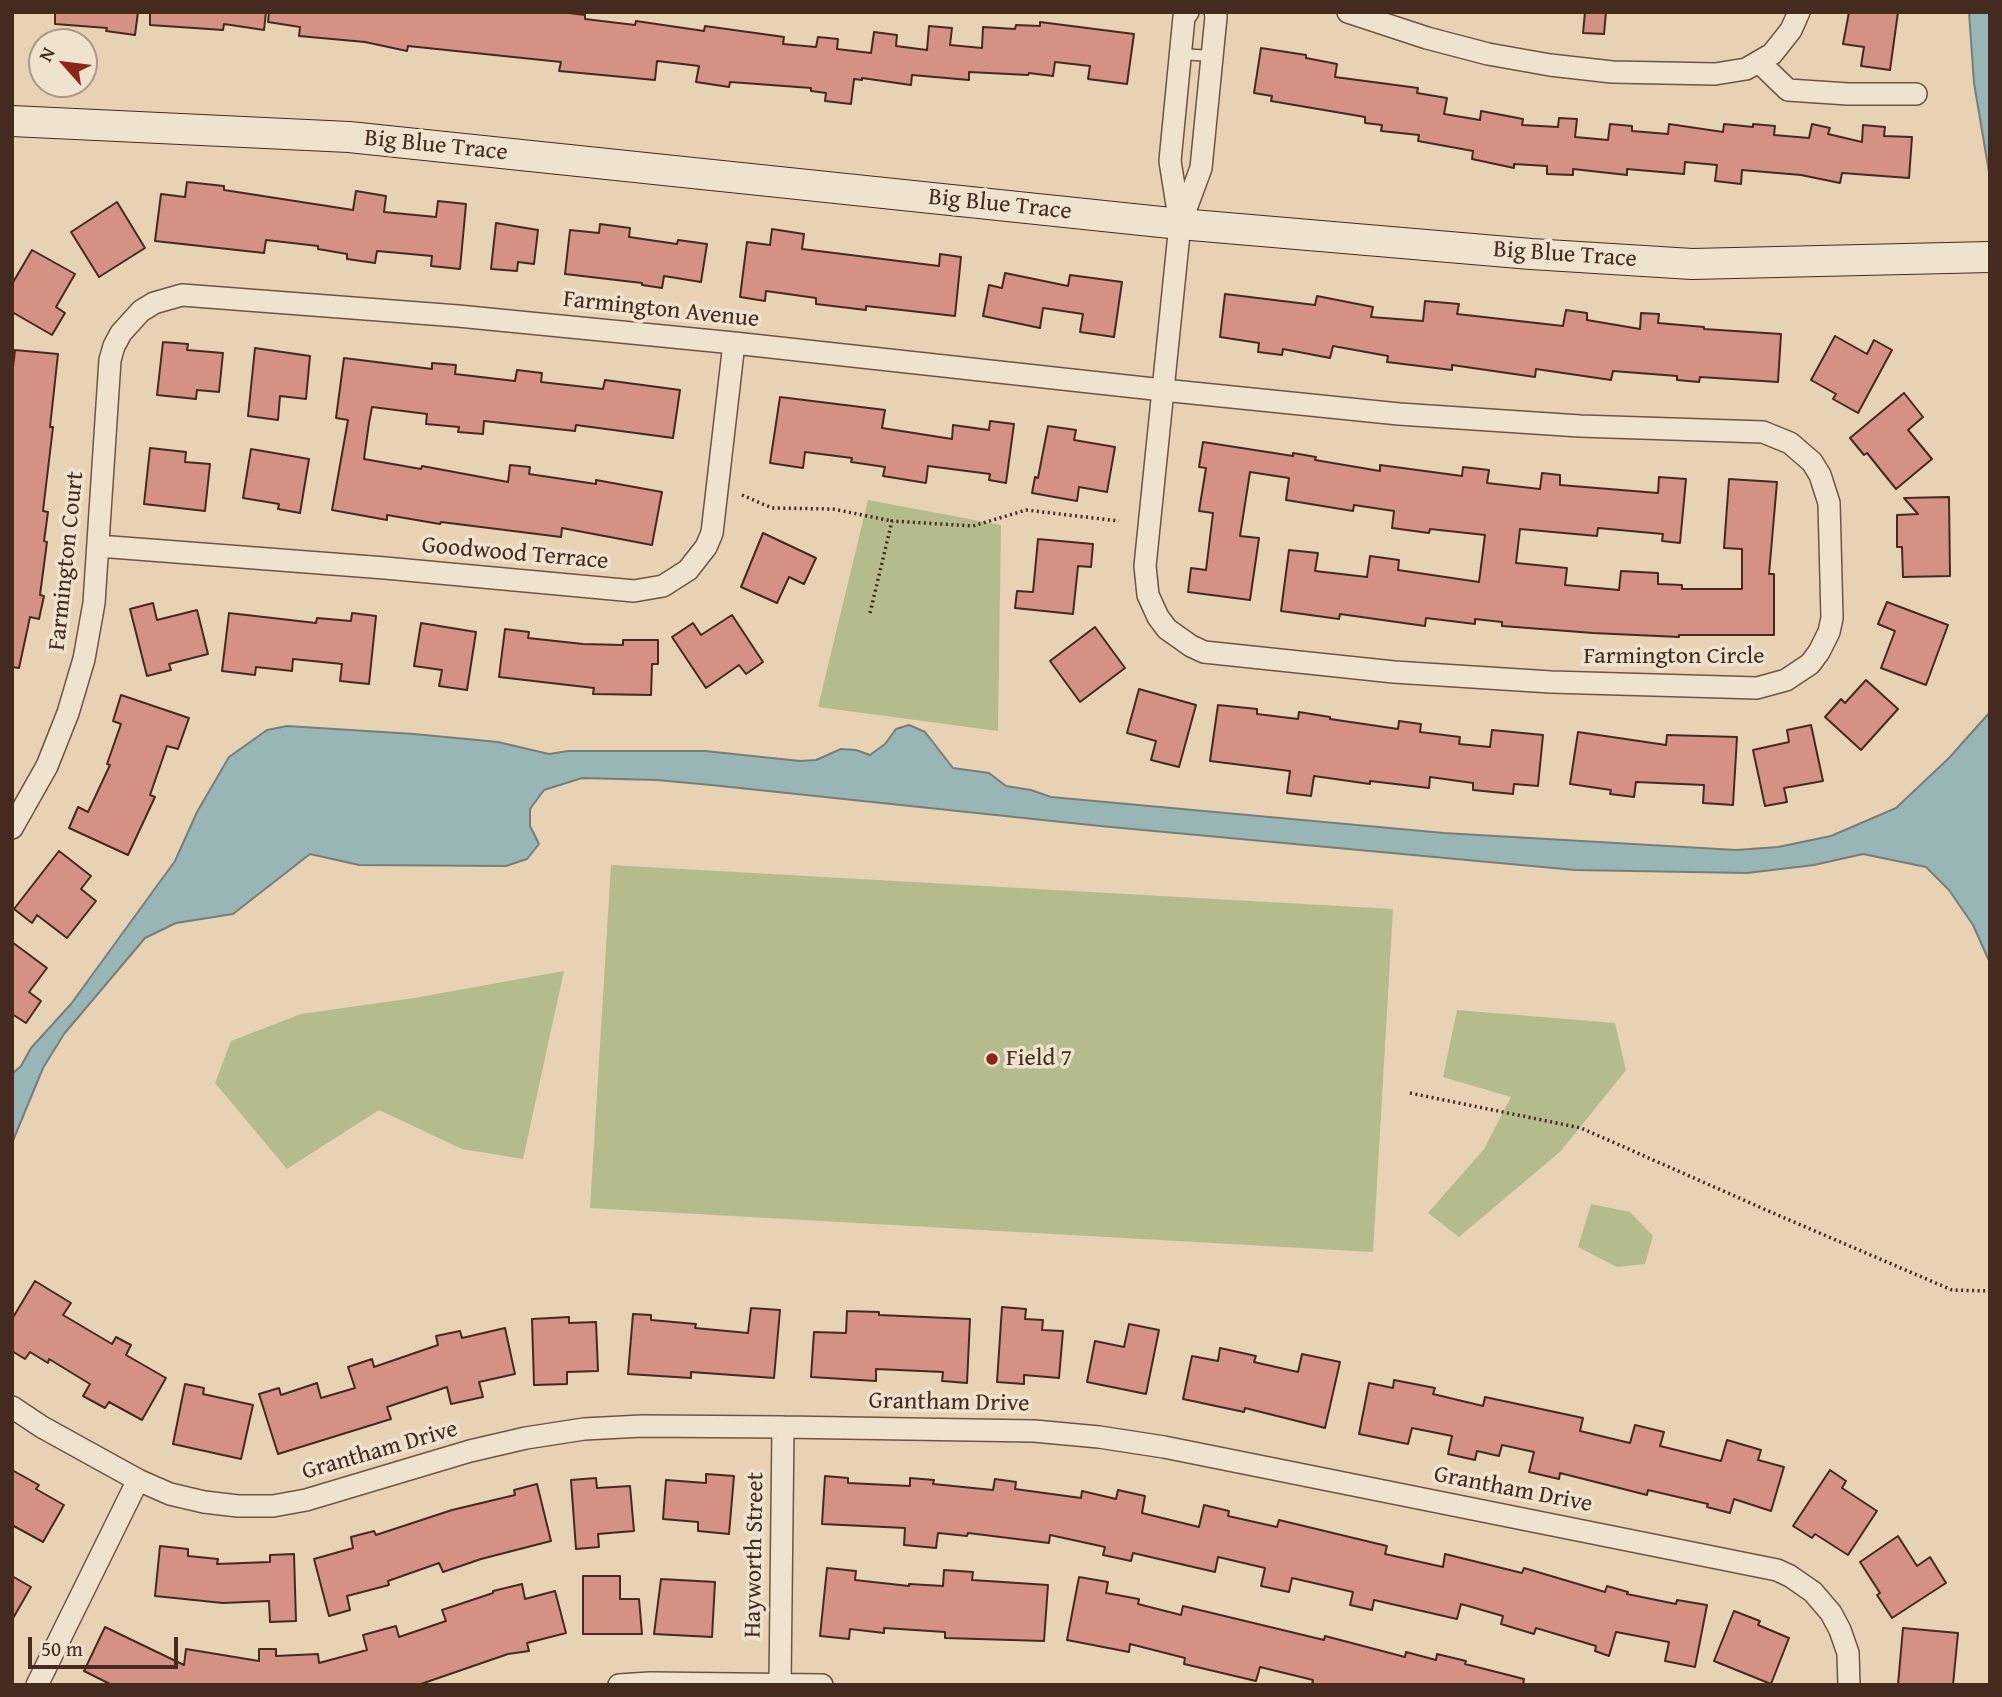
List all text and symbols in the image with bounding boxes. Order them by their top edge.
north arrow [28,28,98,98]
text: N [31,42,62,66]
street label: Big Blue Trace [363,124,509,168]
street label: Big Blue Trace [927,183,1073,227]
street label: Big Blue Trace [1492,236,1638,274]
street label: Farmington Avenue [562,285,760,335]
street label: Farmington Court [43,470,91,652]
street label: Goodwood Terrace [420,531,610,577]
street label: Farmington Circle [1584,643,1764,671]
place label: Field 7 [1006,1045,1072,1073]
marker: Field 7 [984,1051,1000,1067]
street label: Grantham Drive [868,1387,1030,1419]
street label: Grantham Drive [299,1415,461,1487]
street label: Grantham Drive [1431,1461,1595,1519]
street label: Hayworth Street [739,1472,771,1638]
scale bar [32,1624,182,1668]
text: 50 m [41,1633,83,1664]

